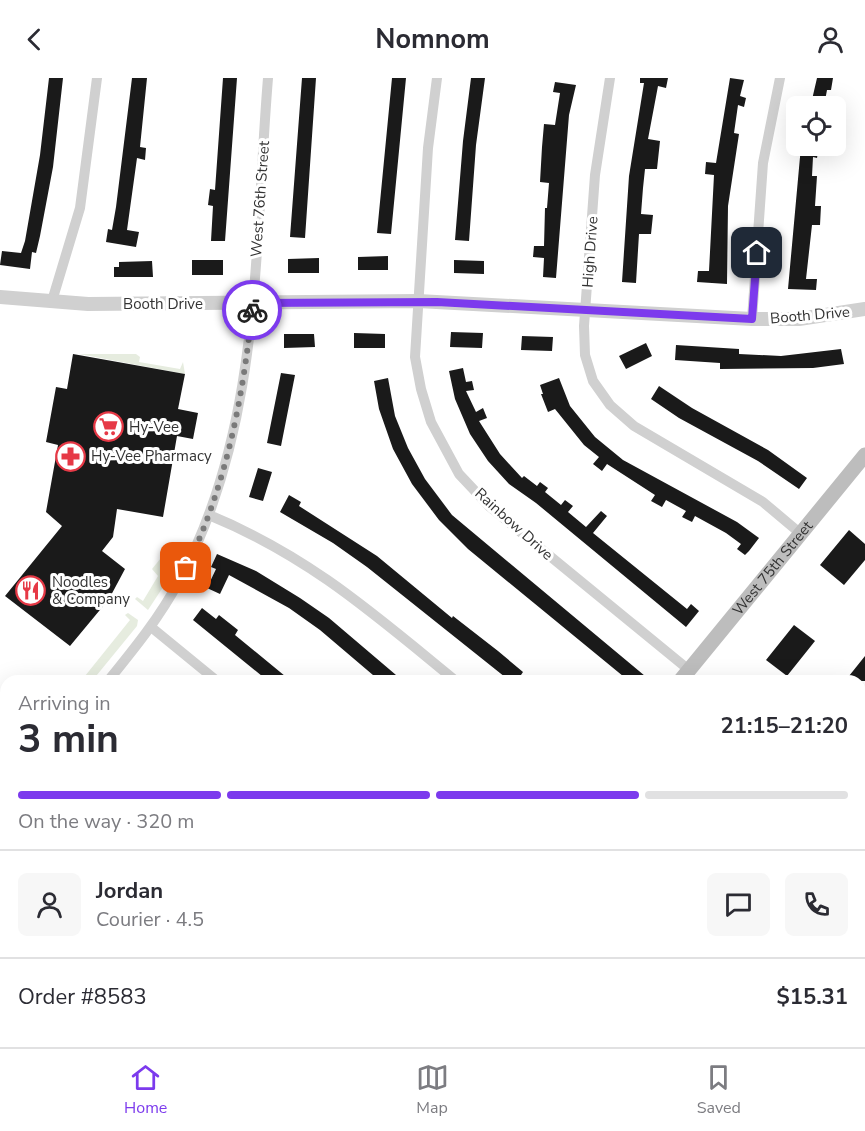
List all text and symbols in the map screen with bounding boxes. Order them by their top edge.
text: Nomnom [375,21,490,58]
icon: back [18,23,51,56]
icon: person [814,23,847,56]
map controls [786,96,846,156]
button: locate [786,96,846,156]
street label: West 76th Street [246,139,274,258]
street label: High Drive [578,216,602,288]
pin [731,227,782,278]
icon: home [740,236,773,269]
courier [222,280,282,340]
street label: Booth Drive [123,294,203,314]
icon: bike [236,294,269,327]
street label: Booth Drive [769,302,851,328]
supermarket icon: Hy-Vee [92,411,124,443]
place label: Hy-Vee [129,417,179,437]
pharmacy icon: Hy-Vee Pharmacy [54,440,86,472]
place label: Hy-Vee Pharmacy [91,446,212,466]
street label: Rainbow Drive [471,483,557,565]
street label: West 75th Street [728,516,818,619]
pin [160,542,211,593]
icon: bag [169,551,202,584]
place label: Noodles & Company [52,572,130,609]
restaurant icon: Noodles & Company [15,575,47,607]
text: Arriving in [18,690,111,717]
text: 21:15–21:20 [720,711,848,741]
text: 3 min [18,713,119,766]
text: On the way · 320 m [18,808,194,835]
button: person [18,873,81,936]
button: chat [707,873,770,936]
button: phone [785,873,848,936]
text: Jordan [96,876,163,906]
text: Courier · 4.5 [96,906,204,933]
text: Order #8583 [18,982,147,1012]
text: $15.31 [777,982,848,1012]
tab: Home [124,1061,167,1119]
tab: Map [416,1061,449,1119]
tab: Saved [697,1061,741,1119]

